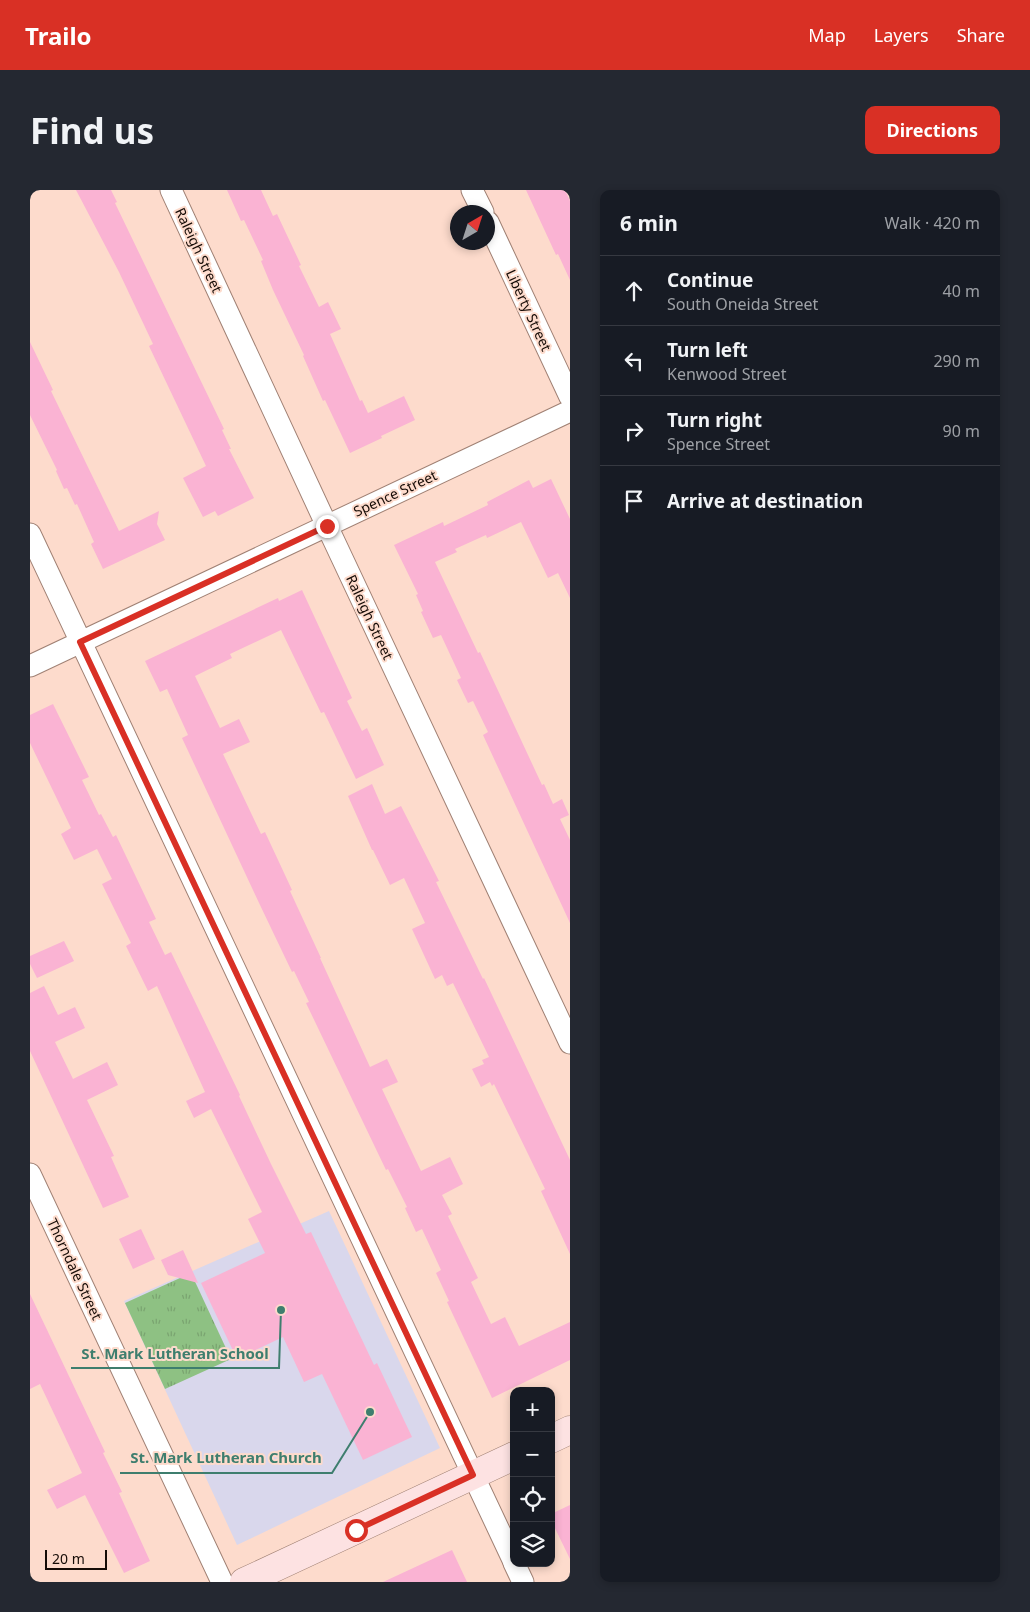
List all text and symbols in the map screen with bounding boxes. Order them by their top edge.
text: Trailo [25,19,92,52]
text: Map [808,23,846,47]
text: Layers [874,23,929,47]
text: Share [957,23,1005,47]
button: Directions [865,106,1000,154]
text: Find us [30,107,154,154]
street label: Raleigh Street [171,204,227,296]
north arrow [450,205,495,250]
text: 6 min [620,209,678,237]
text: Walk · 420 m [885,212,980,234]
street label: Liberty Street [502,266,556,354]
text: Continue [667,267,753,293]
icon: ahead [620,277,648,305]
text: 40 m [943,280,980,302]
text: South Oneida Street [667,293,818,315]
text: Turn left [667,337,748,363]
icon: left [620,347,648,375]
text: 290 m [933,350,980,372]
text: Kenwood Street [667,363,786,385]
text: Turn right [667,407,762,433]
icon: right [620,417,648,445]
text: 90 m [943,420,980,442]
text: Spence Street [667,433,770,455]
street label: Spence Street [350,465,440,521]
icon: arrive [620,487,648,515]
text: Arrive at destination [667,488,863,514]
route end [316,515,339,538]
street label: Raleigh Street [342,571,398,663]
street label: Thorndale Street [43,1215,107,1323]
callout: St. Mark Lutheran School [71,1338,279,1368]
text: St. Mark Lutheran School [81,1343,269,1363]
map controls [510,1387,555,1567]
button: + [510,1387,555,1432]
button: − [510,1432,555,1477]
callout: St. Mark Lutheran Church [120,1443,332,1473]
text: St. Mark Lutheran Church [130,1447,322,1467]
button: locate [510,1477,555,1522]
route start [345,1519,368,1542]
button: layers [510,1522,555,1567]
scale bar [45,1547,108,1570]
text: 20 m [52,1549,85,1568]

